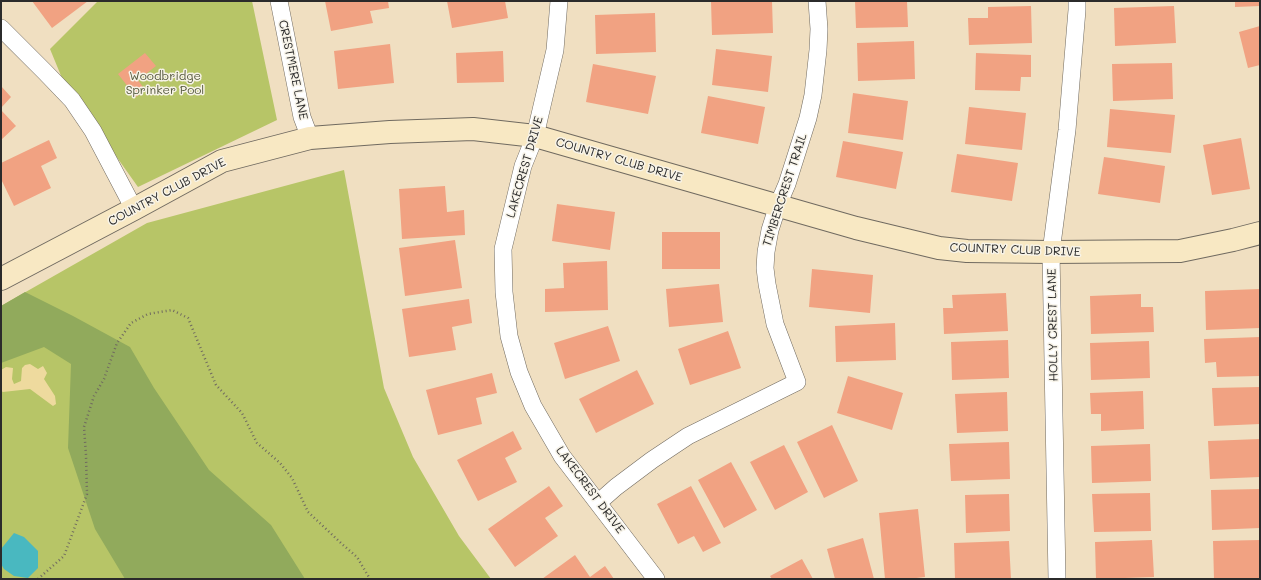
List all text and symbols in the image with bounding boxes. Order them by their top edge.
street label: CRESTMERE LANE [275,19,311,121]
park label: Woodbridge Sprinker Pool [126,69,204,97]
street label: LAKECREST DRIVE [504,115,546,219]
street label: TIMBERCREST TRAIL [760,132,810,248]
street label: COUNTRY CLUB DRIVE [554,135,684,185]
street label: COUNTRY CLUB DRIVE [106,155,228,229]
street label: COUNTRY CLUB DRIVE [949,241,1081,259]
street label: HOLLY CREST LANE [1045,268,1061,382]
street label: LAKECREST DRIVE [553,444,627,536]

